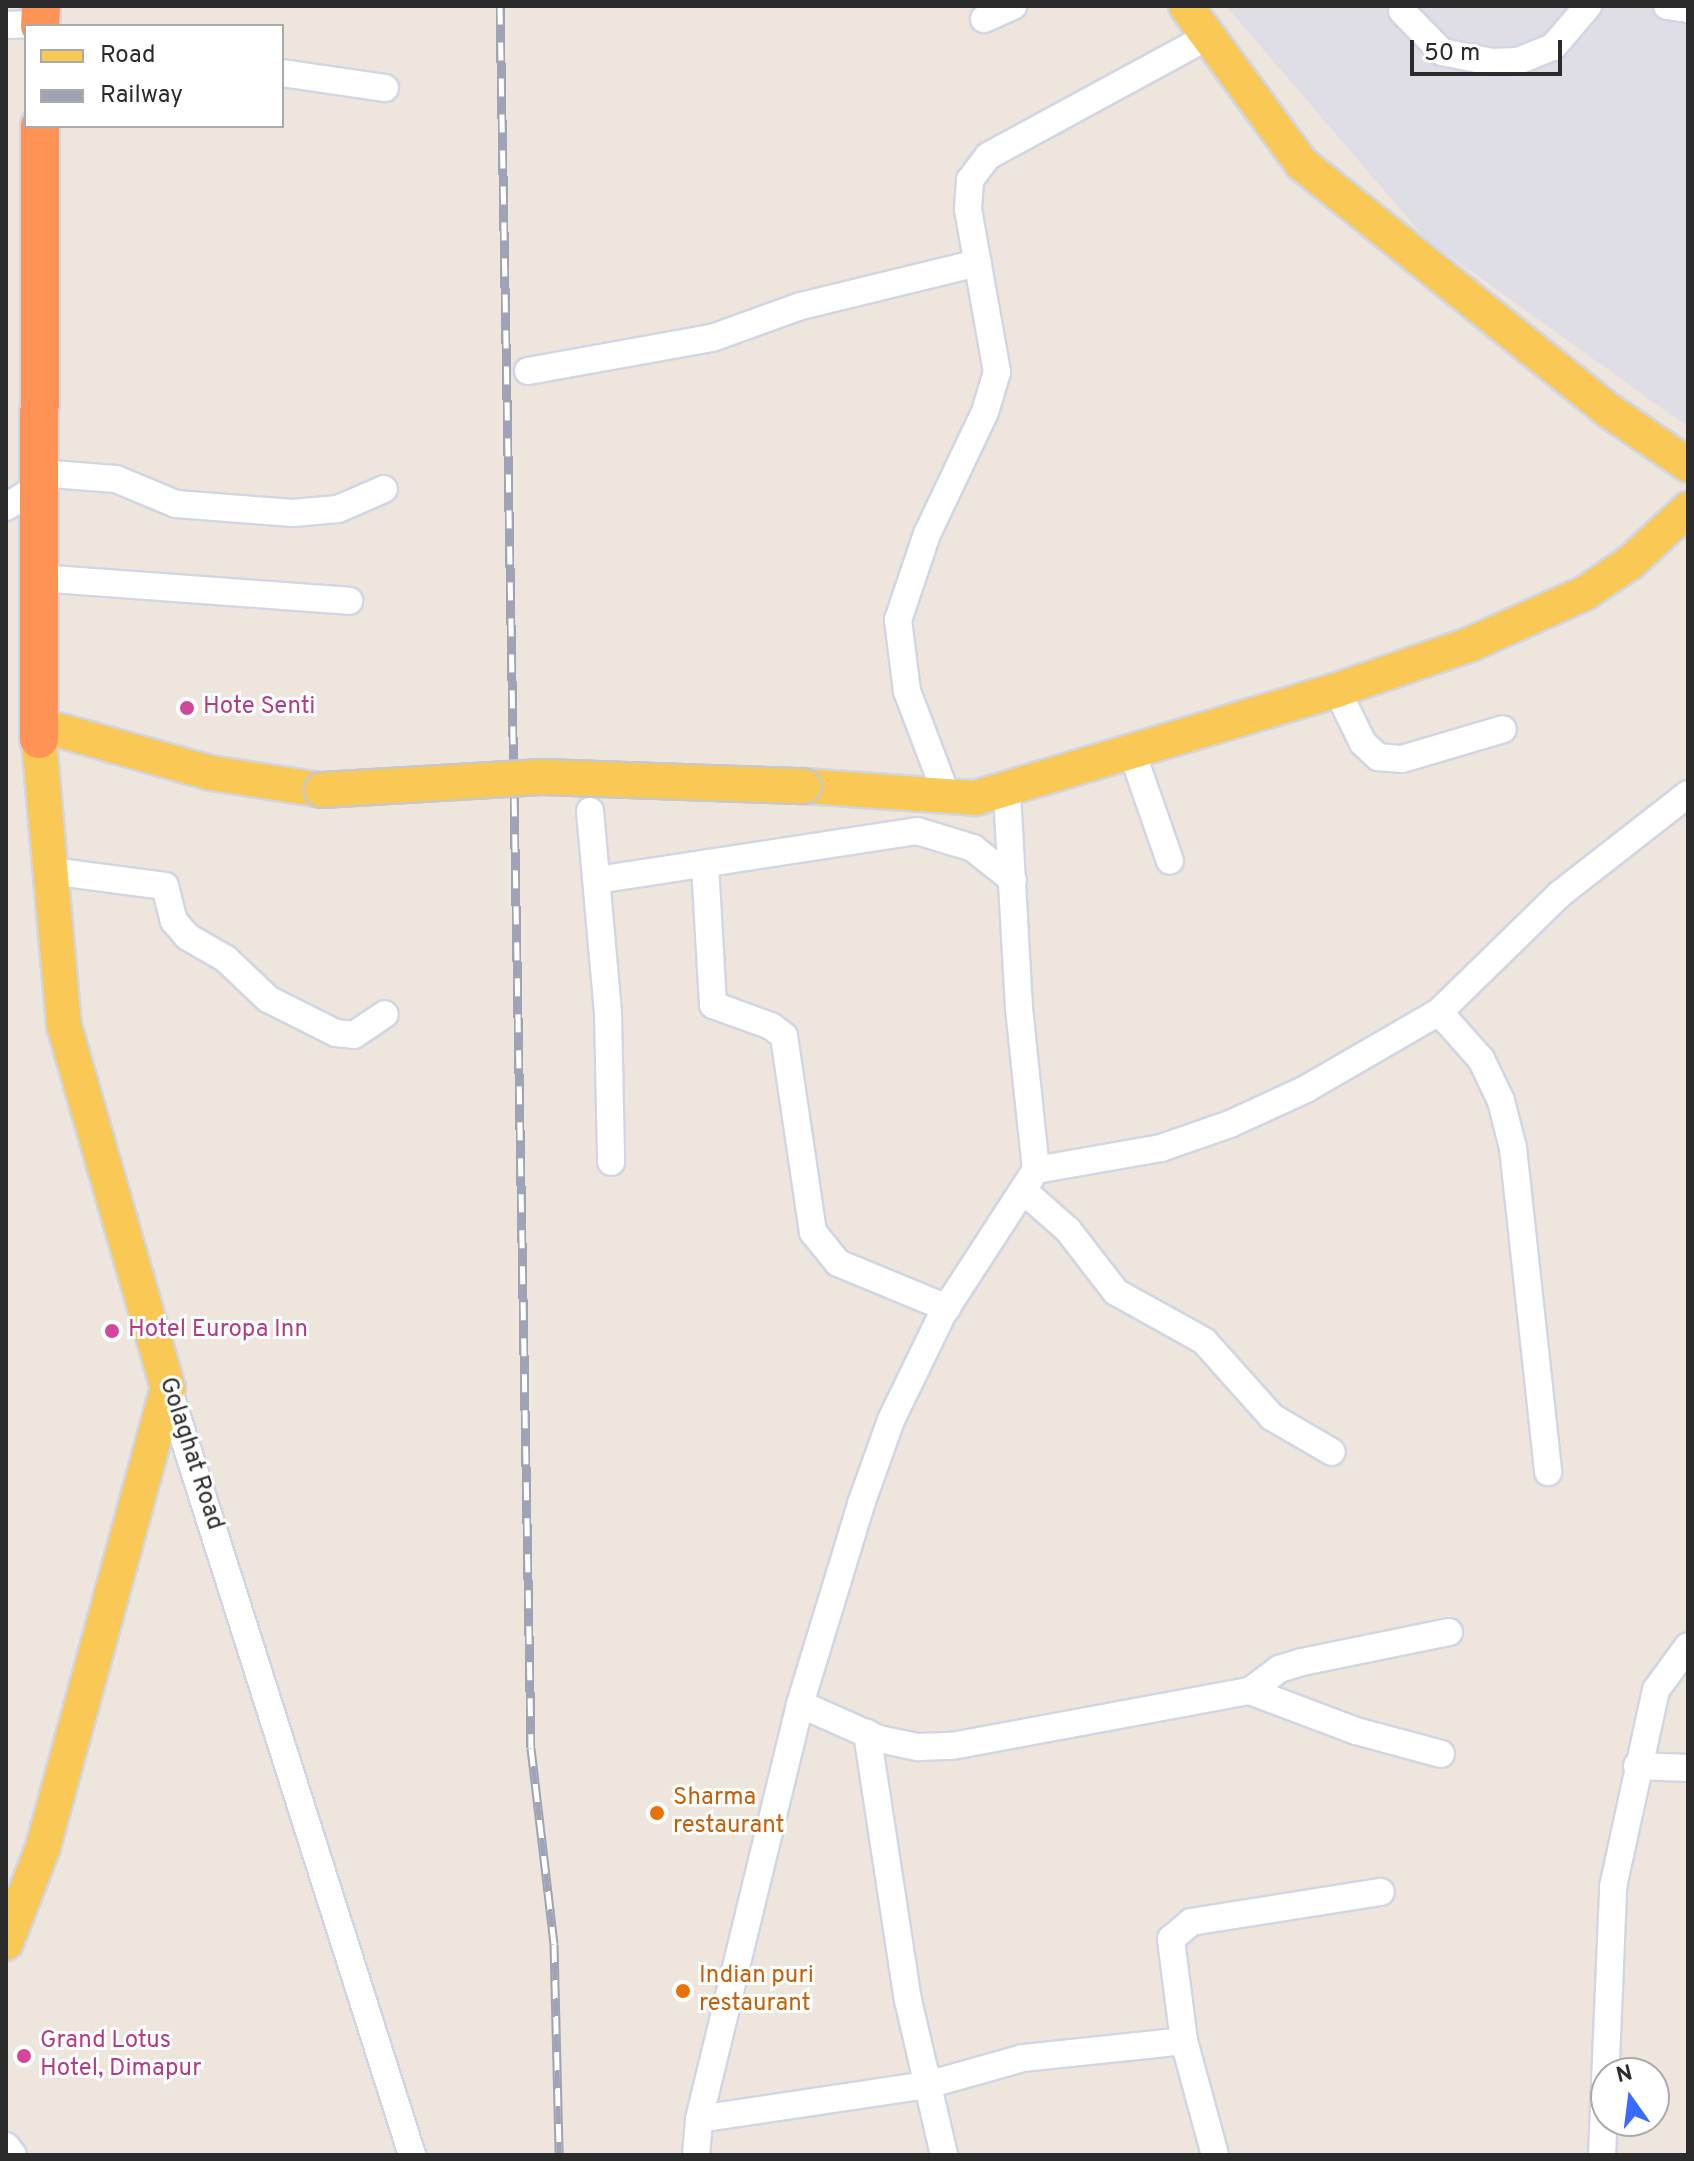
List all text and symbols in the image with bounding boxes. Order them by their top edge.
legend [24,24,284,128]
scale bar [1414,24,1566,74]
text: 50 m [1424,39,1480,69]
text: Road [100,41,156,71]
text: Railway [100,81,183,111]
place label: Hote Senti [203,694,315,722]
marker: Hote Senti [178,699,196,717]
place label: Hotel Europa Inn [128,1317,308,1345]
marker: Hotel Europa Inn [103,1322,121,1340]
street label: Golaghat Road [152,1374,228,1534]
place label: Sharma restaurant [673,1785,785,1841]
marker: Sharma restaurant [648,1804,666,1822]
place label: Indian puri restaurant [699,1963,814,2019]
marker: Indian puri restaurant [674,1982,692,2000]
place label: Grand Lotus Hotel, Dimapur [40,2028,201,2084]
marker: Grand Lotus Hotel, Dimapur [15,2047,33,2065]
north arrow [1590,2057,1670,2137]
text: N [1614,2060,1635,2090]

